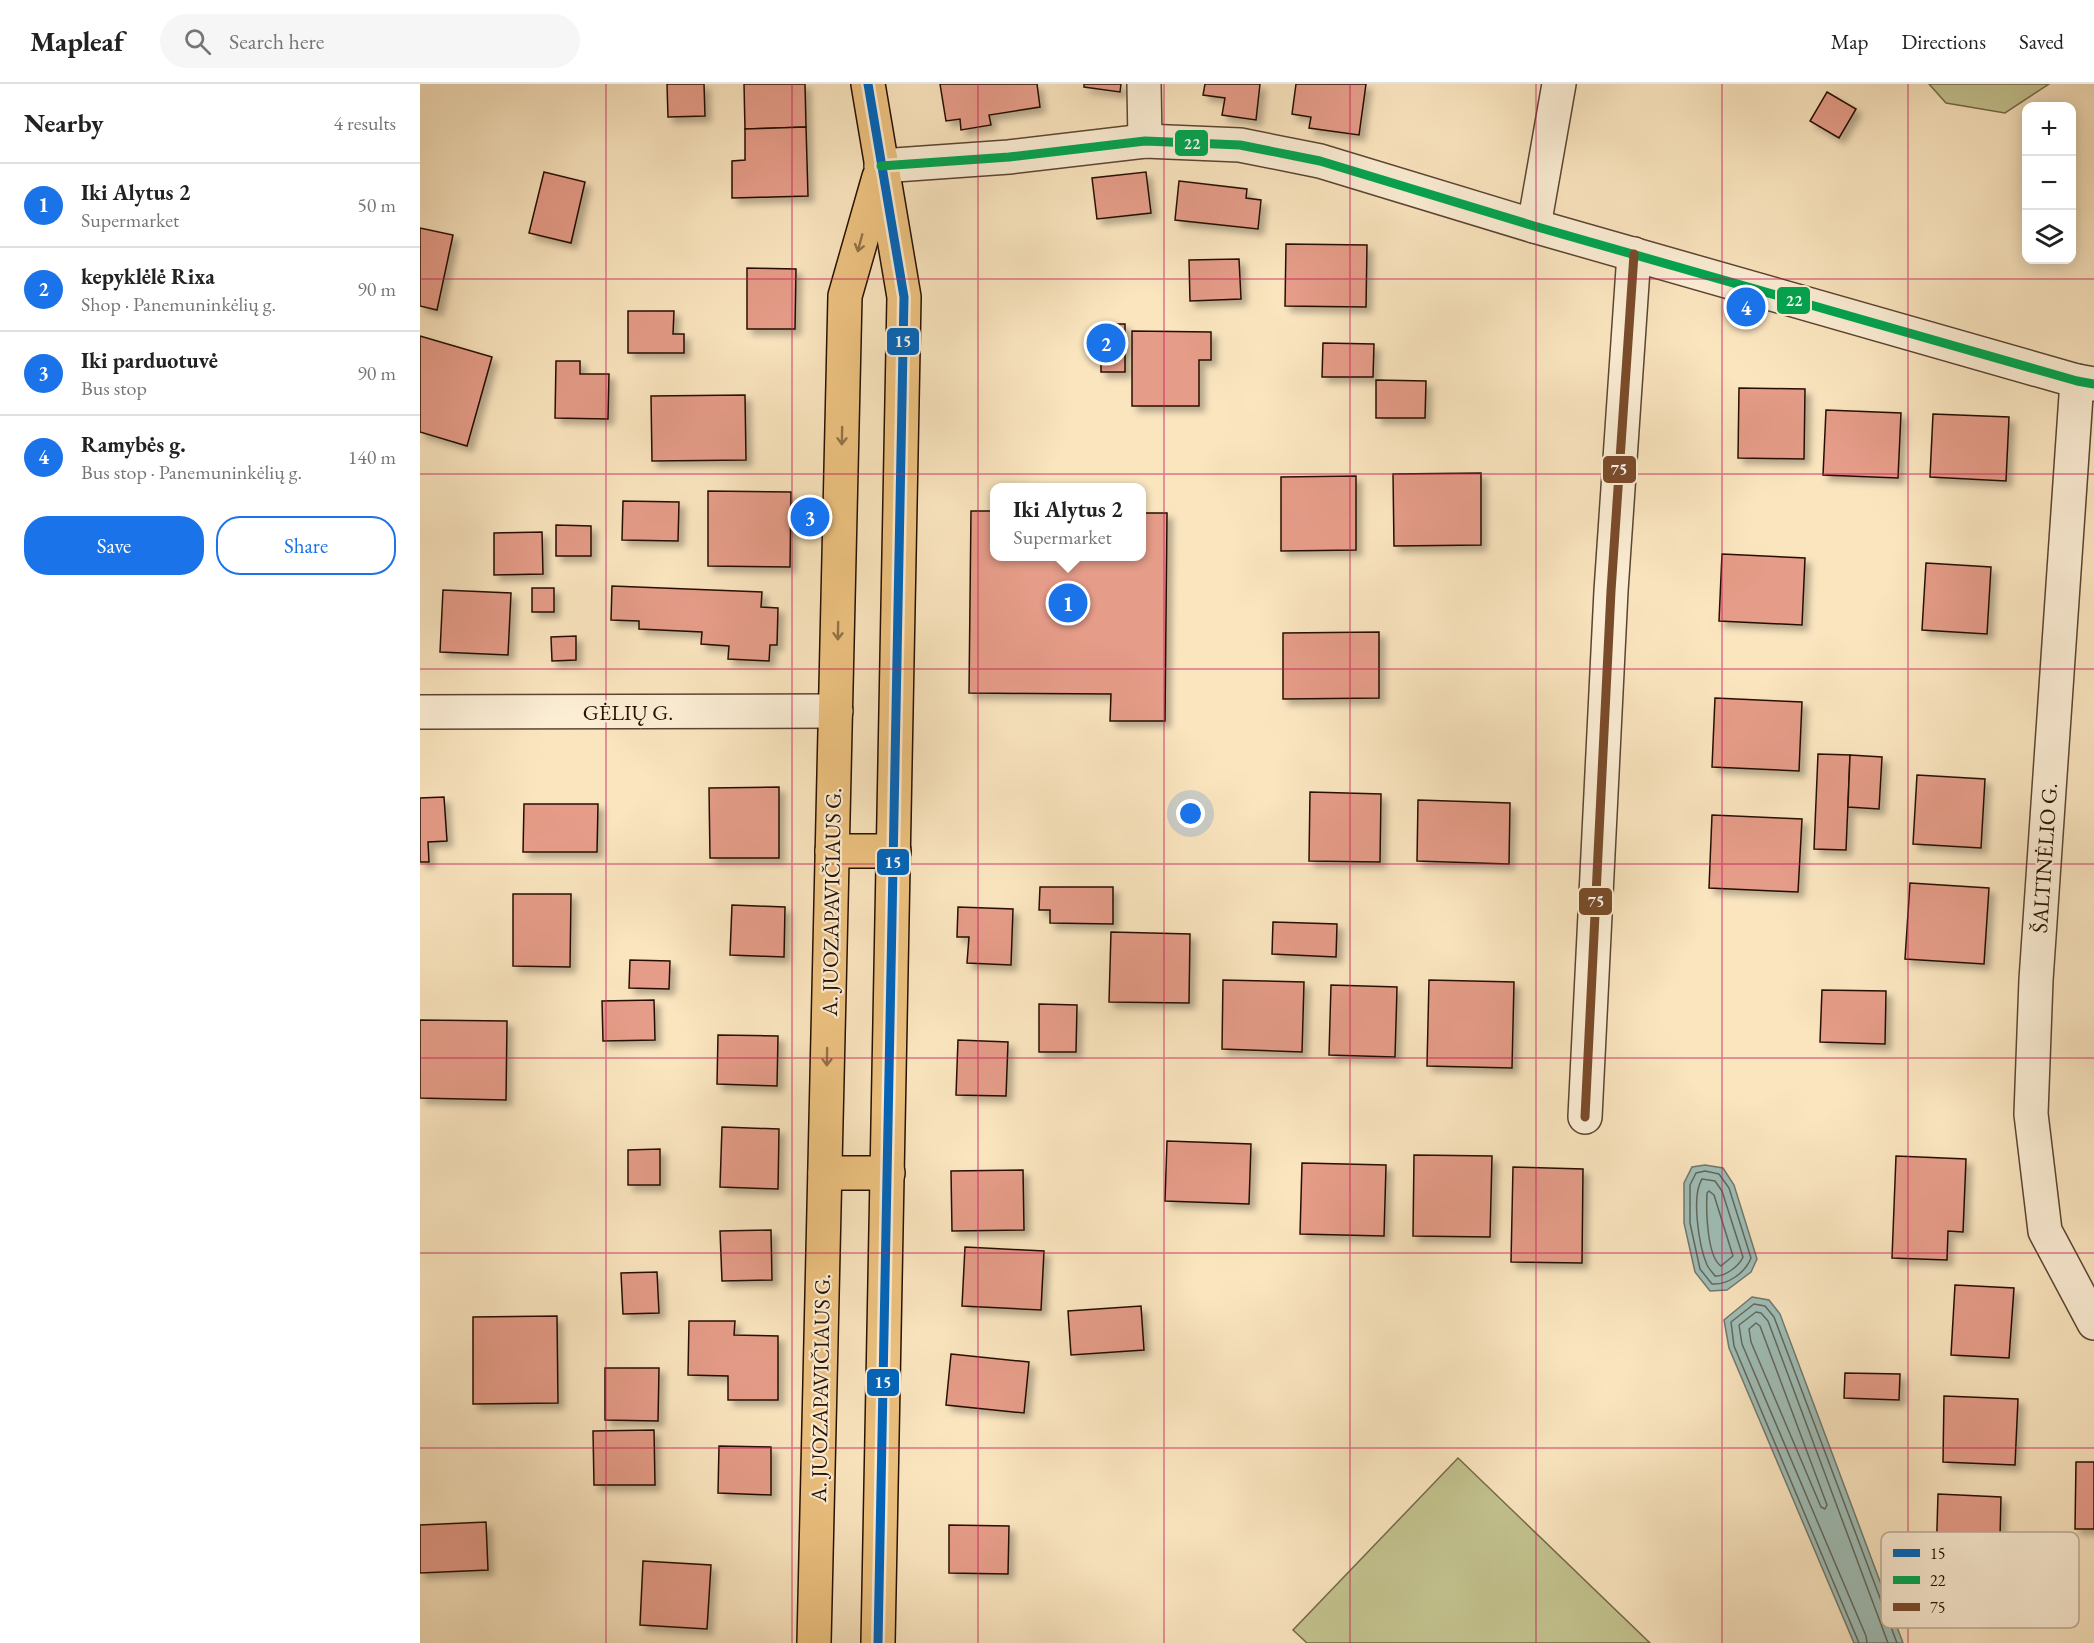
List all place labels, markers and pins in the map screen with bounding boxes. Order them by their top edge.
pin: 4 [1726,284,1766,330]
pin: 2 [1086,320,1126,366]
pin: 3 [790,494,830,540]
pin: 1 [1048,580,1088,626]

